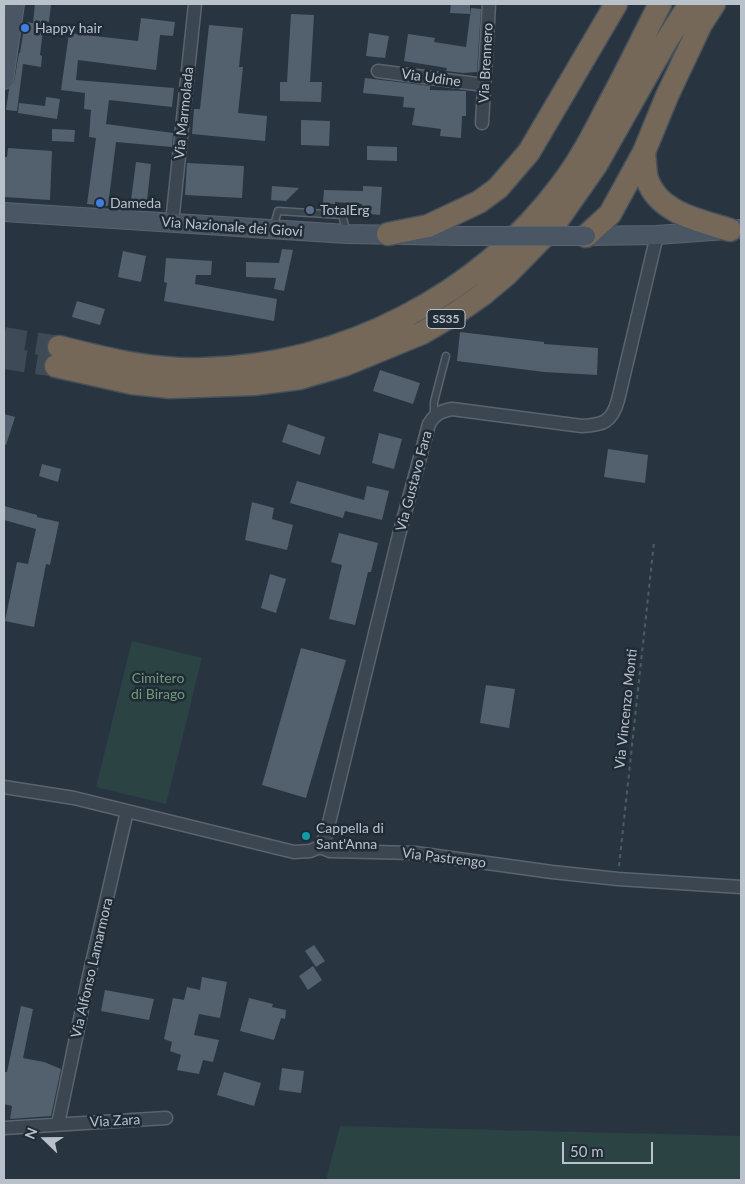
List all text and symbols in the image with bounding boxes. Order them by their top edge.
place label: Happy hair [35,20,102,36]
marker: Happy hair [19,22,31,34]
street label: Via Brennero [476,22,496,104]
street label: Via Marmolada [171,66,197,160]
street label: Via Udine [400,66,462,90]
place label: Dameda [110,195,161,211]
marker: Dameda [94,197,106,209]
place label: TotalErg [320,202,370,218]
marker: TotalErg [304,204,316,216]
street label: Via Nazionale dei Giovi [161,214,303,240]
road number: SS35 [427,310,465,328]
street label: Via Gustavo Fara [392,429,436,533]
street label: Via Vincenzo Monti [611,648,641,770]
park label: Cimitero di Birago [131,670,185,702]
place label: Cappella di Sant'Anna [316,820,384,852]
marker: Cappella di Sant'Anna [300,830,312,842]
street label: Via Pastrengo [401,845,487,871]
street label: Via Alfonso Lamarmora [68,896,116,1040]
street label: Via Zara [89,1111,141,1131]
north arrow [20,1114,70,1164]
text: N [21,1125,41,1141]
scale bar [565,1132,656,1164]
text: 50 m [570,1142,604,1160]

